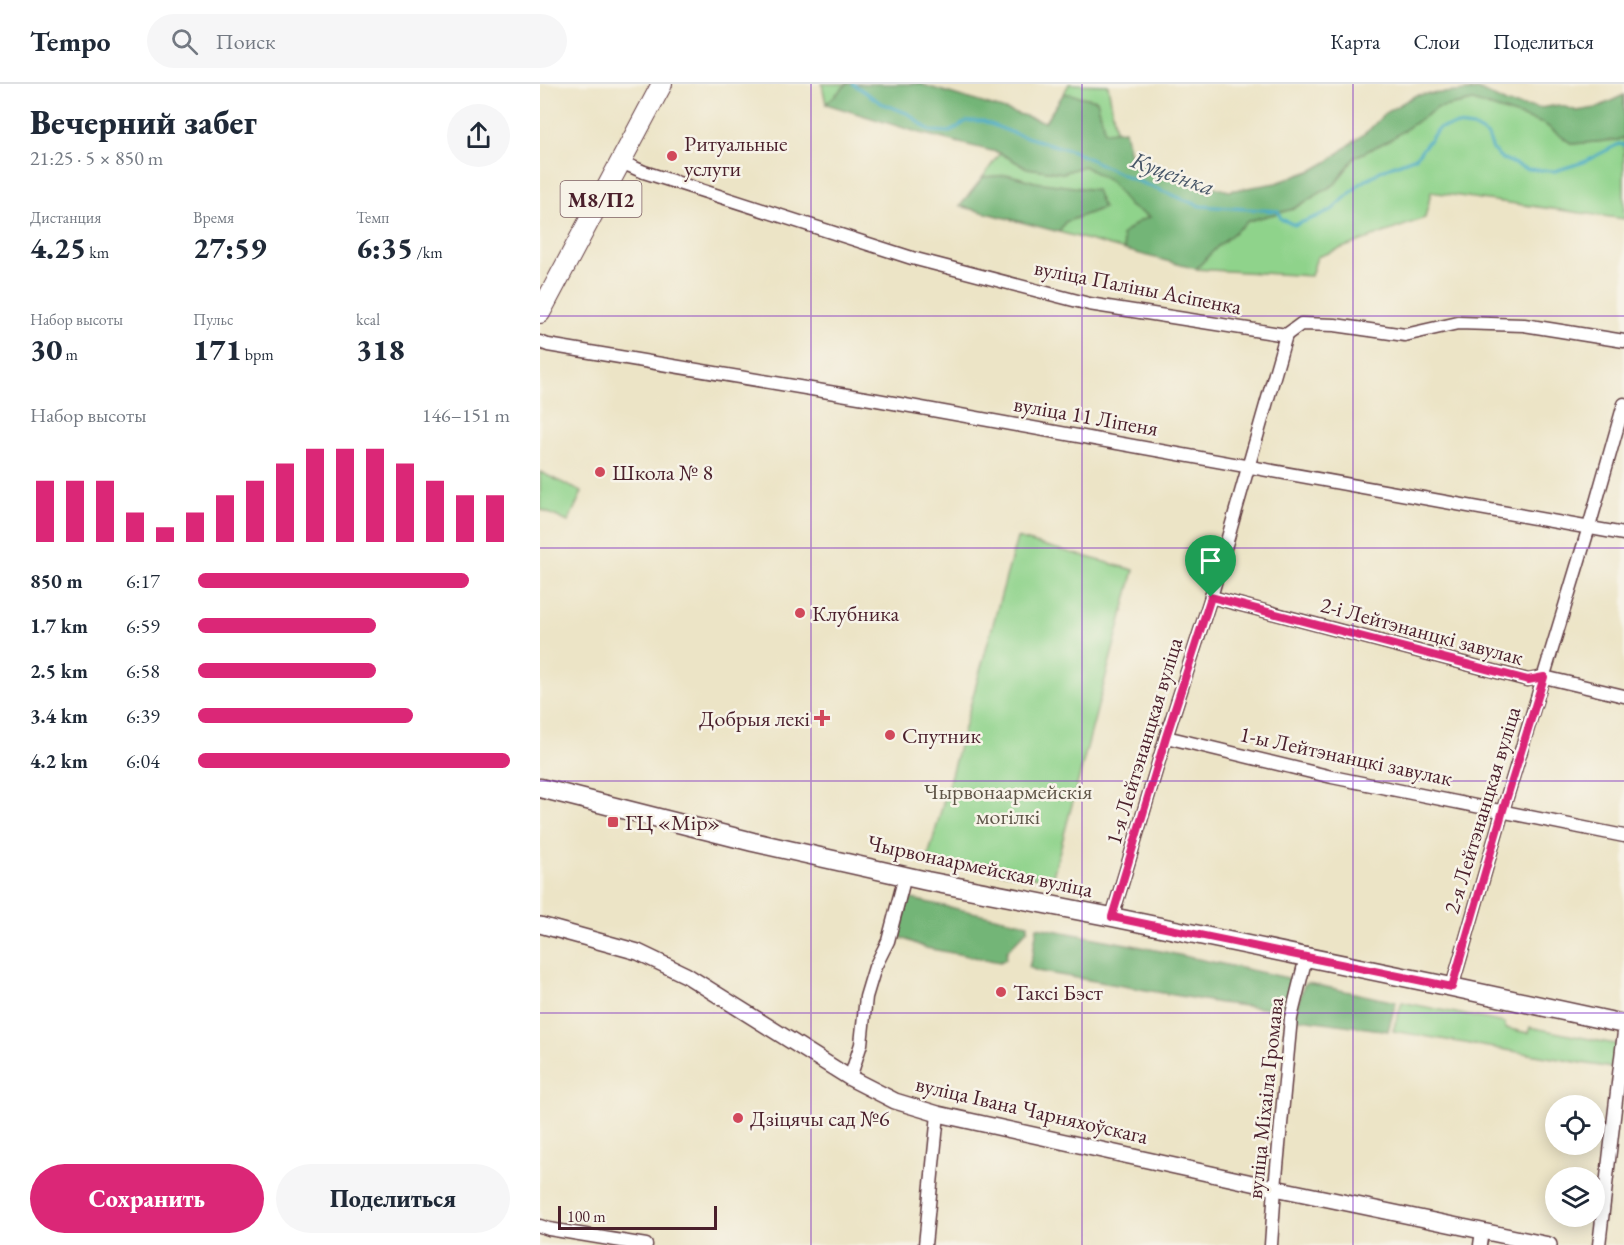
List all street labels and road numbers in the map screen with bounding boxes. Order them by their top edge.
road number: М8/П2 [560,181,641,217]
street label: вуліца Паліны Асіпенка [1032,253,1244,321]
street label: вуліца 11 Ліпеня [1012,389,1161,443]
street label: 2-і Лейтэнанцкі завулак [1317,590,1527,672]
street label: 1-я Лейтэнанцкая вуліца [1099,634,1189,848]
street label: 2-я Лейтэнанцкая вуліца [1437,703,1527,917]
street label: 1-ы Лейтэнанцкі завулак [1237,719,1455,793]
street label: Чырвонаармейская вуліца [864,828,1096,904]
street label: вуліца Міхаіла Громава [1240,995,1290,1200]
street label: вуліца Івана Чарняхоўскага [913,1069,1151,1151]

